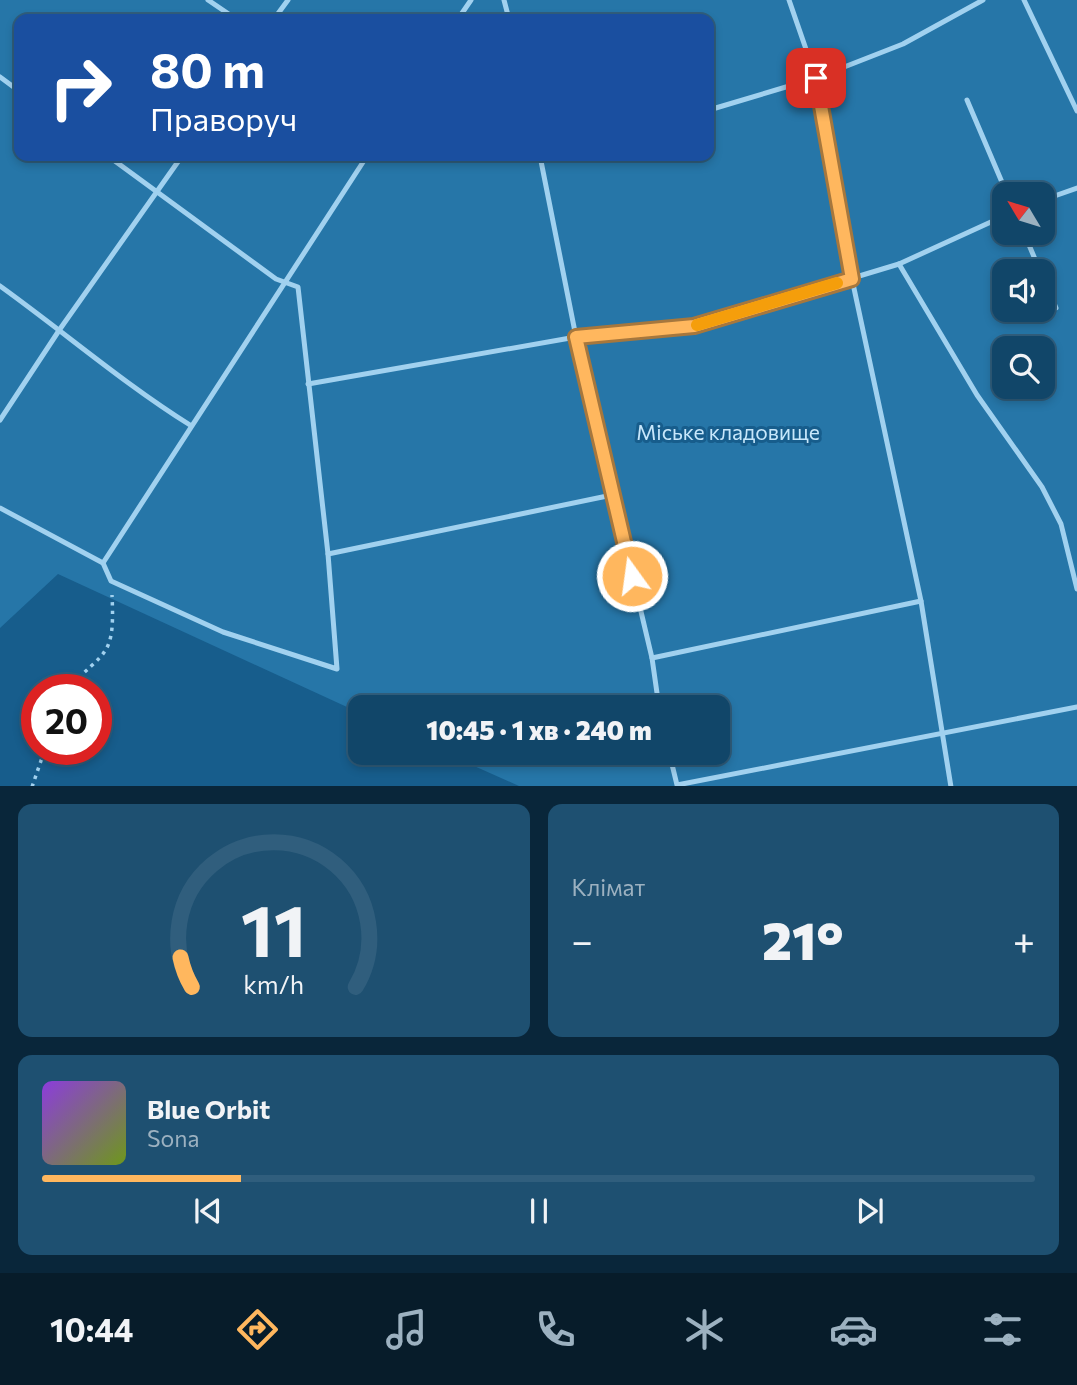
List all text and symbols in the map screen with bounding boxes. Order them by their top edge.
text: 80 m [150,38,265,98]
icon: right [35,42,126,133]
pin [786,48,846,108]
icon: arrive [797,59,835,97]
text: Праворуч [150,98,297,138]
north arrow [992,182,1055,245]
map controls [992,182,1055,399]
button: sound [992,259,1055,322]
button: search [992,336,1055,399]
park label: Міське кладовище [636,419,820,444]
position arrow [595,539,669,613]
speed limit sign: 20 [21,674,112,765]
text: 10:45 · 1 хв · 240 m [426,714,652,745]
text: Клімат [572,873,645,901]
text: 11 [241,883,307,972]
text: 21° [762,907,844,971]
text: − [572,916,593,963]
text: + [1013,916,1035,963]
text: km/h [243,968,304,998]
text: Blue Orbit [147,1093,270,1124]
text: Sona [147,1124,199,1152]
icon: previous [189,1192,227,1230]
icon: pause [520,1192,558,1230]
icon: next [851,1192,889,1230]
icon: directions [233,1305,282,1354]
icon: music [382,1305,431,1354]
icon: phone [531,1305,580,1354]
icon: climate [680,1305,729,1354]
icon: car [829,1305,878,1354]
icon: filters [978,1305,1027,1354]
text: 10:44 [50,1309,133,1349]

